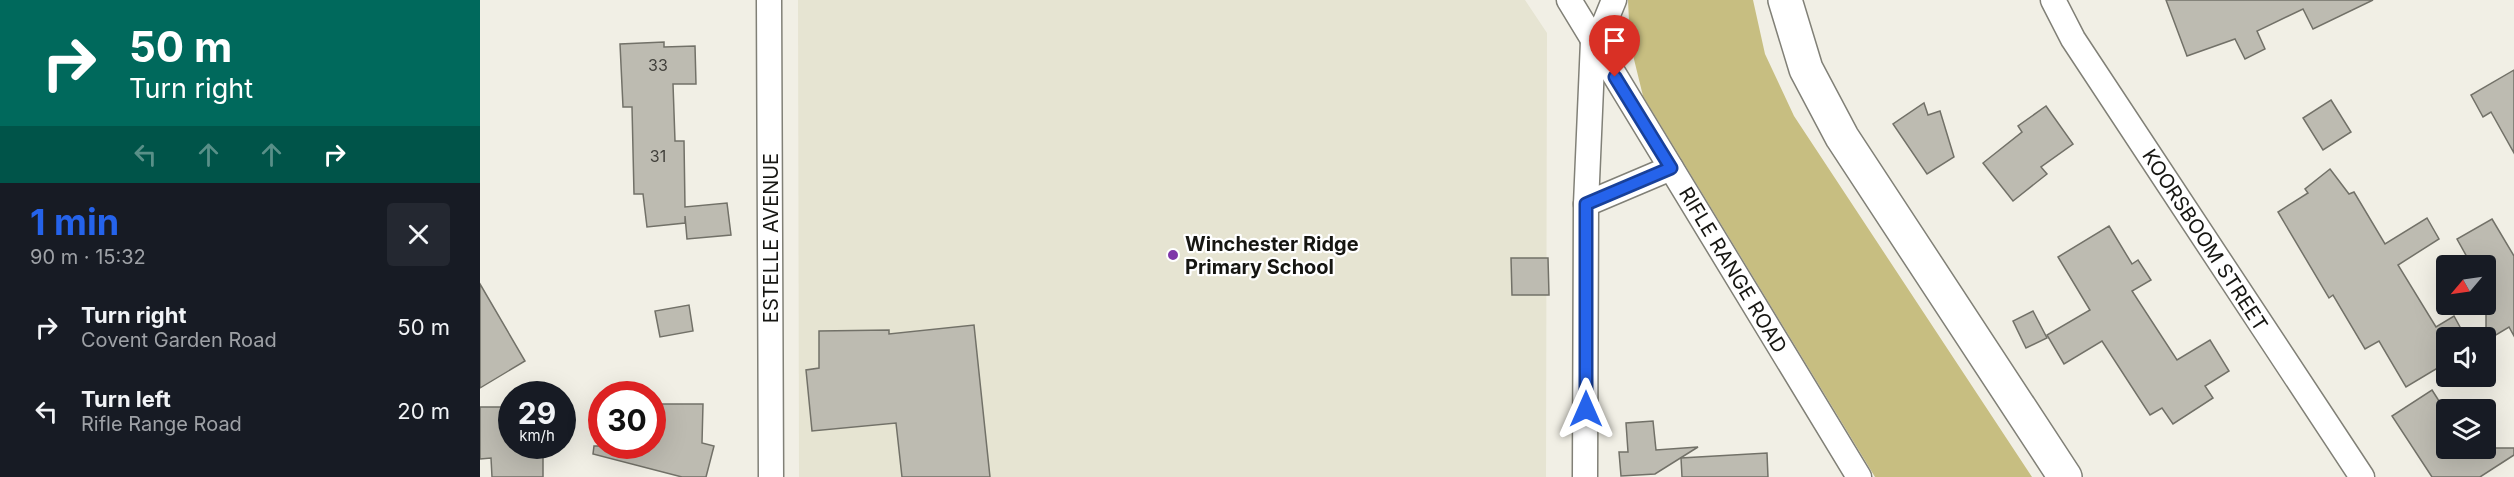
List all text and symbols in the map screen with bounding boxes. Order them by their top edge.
pin [1589,15,1640,77]
text: 50 m [129,21,232,72]
icon: right [30,24,108,102]
icon: arrive [1598,24,1631,57]
house number: 33 [648,55,668,75]
text: Turn right [129,72,253,105]
icon: left [129,138,162,171]
icon: ahead [192,138,225,171]
icon: ahead [255,138,288,171]
icon: right [318,138,351,171]
street label: KOORSBOOM STREET [2137,145,2273,335]
house number: 31 [650,146,666,166]
street label: ESTELLE AVENUE [759,153,783,323]
street label: RIFLE RANGE ROAD [1674,183,1792,357]
text: 1 min [30,200,119,244]
button: close [387,203,450,266]
place label: Winchester Ridge Primary School [1185,232,1359,279]
text: 90 m · 15:32 [30,245,146,269]
marker: Winchester Ridge Primary School [1166,248,1180,262]
north arrow [2436,255,2496,315]
map controls [2436,255,2496,459]
text: Turn right [81,302,187,328]
icon: right [30,311,63,344]
text: 50 m [397,314,450,340]
button: sound [2436,327,2496,387]
text: Covent Garden Road [81,328,277,352]
position arrow [1554,377,1618,441]
speed limit sign: 30 [588,381,666,459]
text: Turn left [81,386,171,412]
icon: left [30,395,63,428]
text: 29 [518,395,556,431]
text: 20 m [397,398,450,424]
button: layers [2436,399,2496,459]
text: Rifle Range Road [81,412,242,436]
text: km/h [519,426,555,445]

